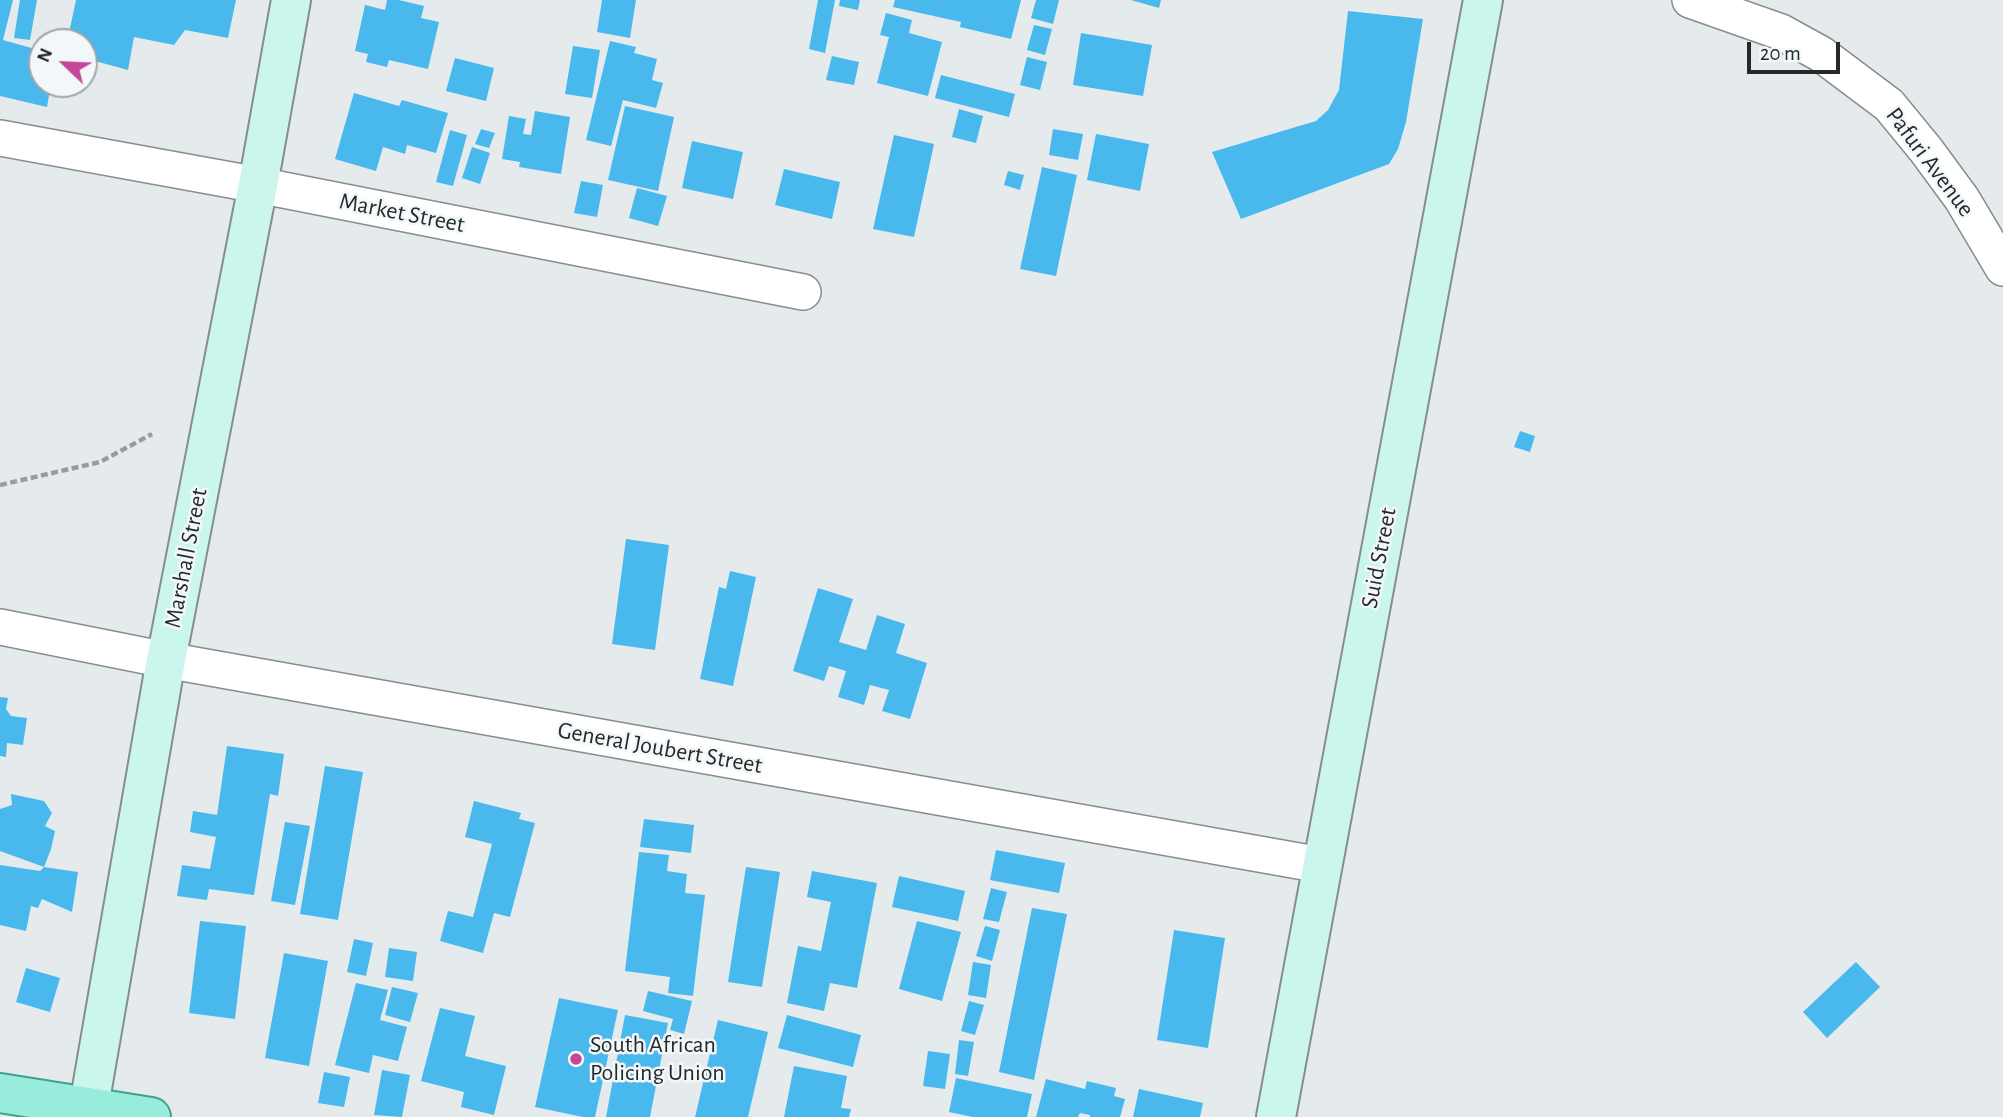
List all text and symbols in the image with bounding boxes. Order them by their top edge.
north arrow [28,28,98,98]
scale bar [1751,28,1844,72]
text: 20 m [1760,43,1801,64]
text: N [34,46,56,65]
street label: Pafuri Avenue [1880,102,1980,222]
street label: Market Street [337,187,467,239]
street label: Marshall Street [158,486,214,630]
street label: Suid Street [1355,505,1403,611]
street label: General Joubert Street [555,716,765,780]
place label: South African Policing Union [590,1031,725,1087]
marker: South African Policing Union [568,1051,584,1067]

